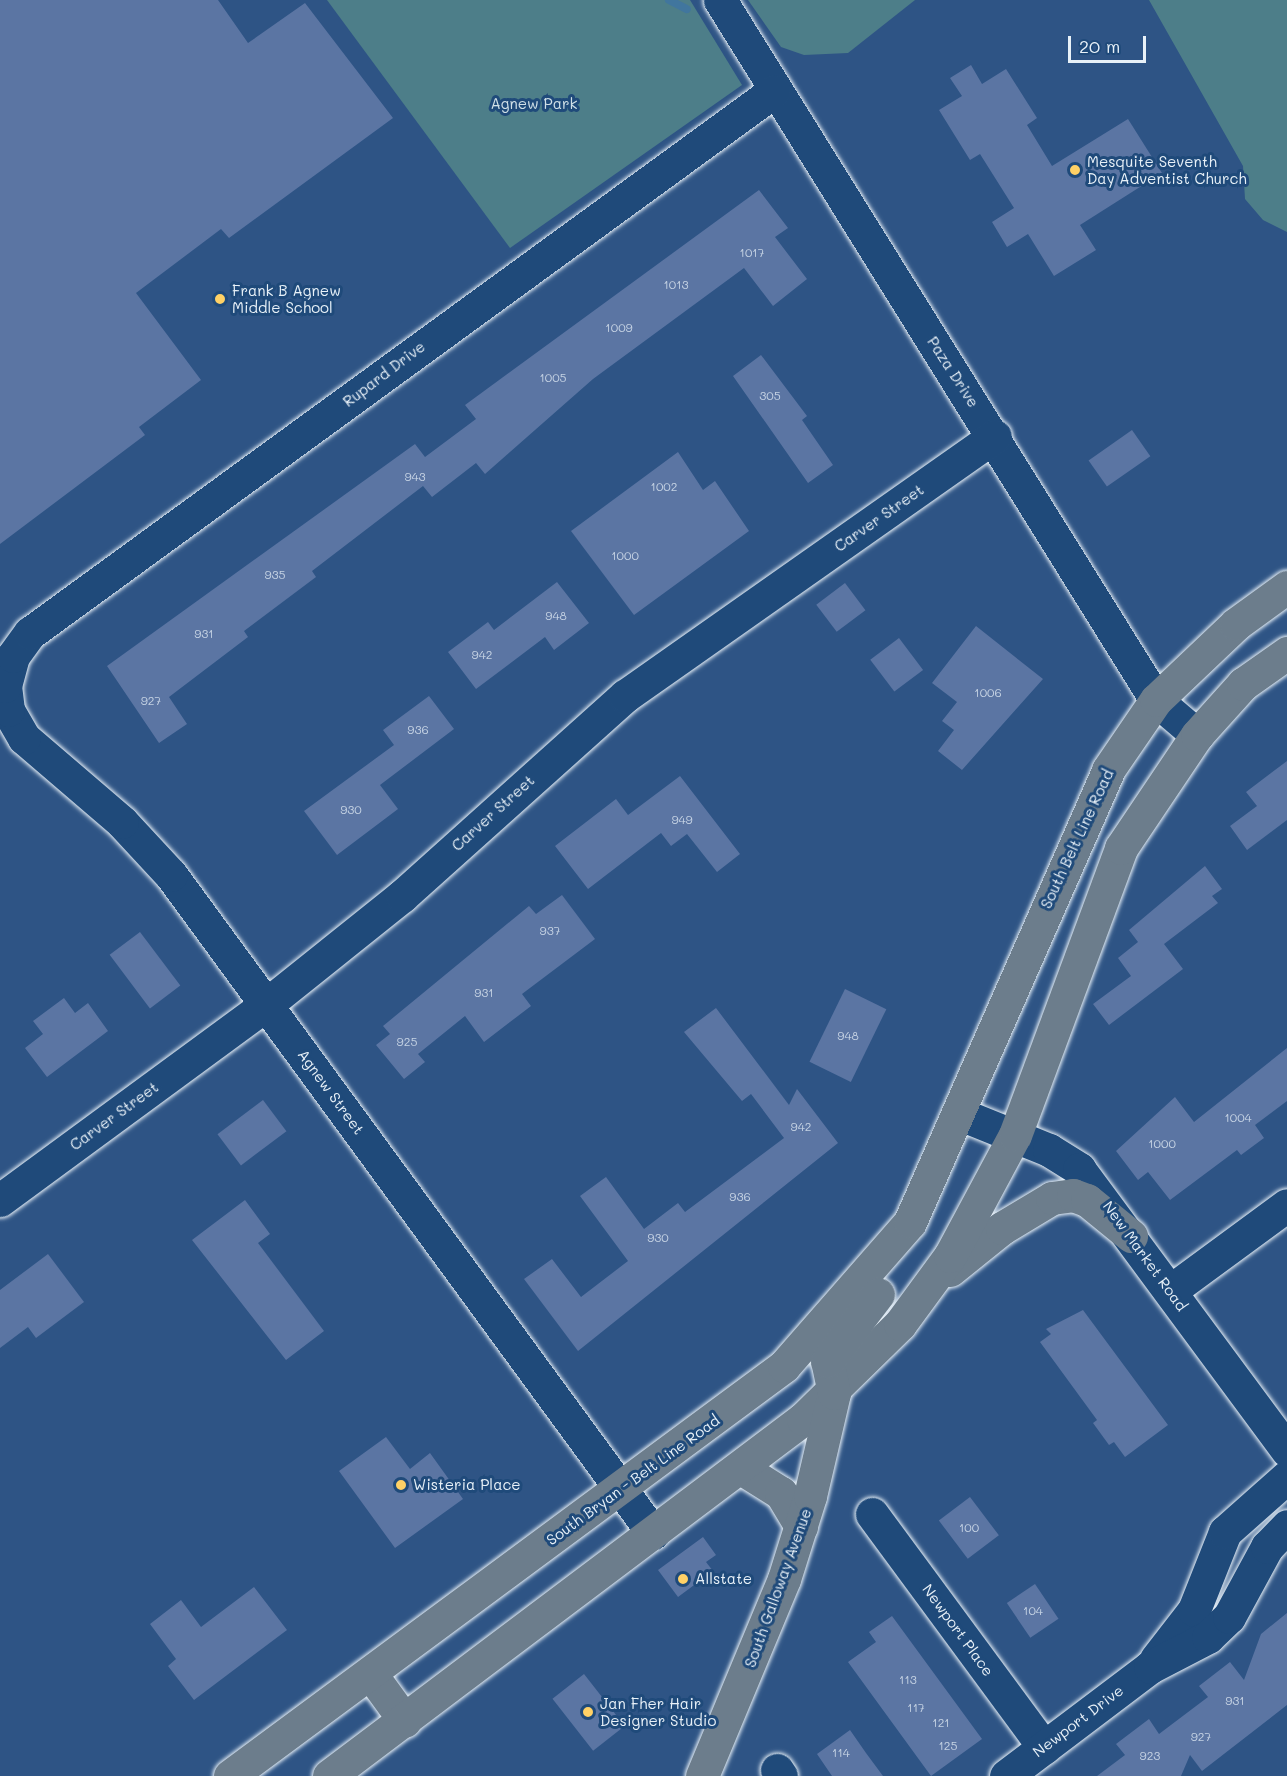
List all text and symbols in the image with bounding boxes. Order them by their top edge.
scale bar [1071,24,1149,62]
text: 20 m [1079,34,1120,58]
park label: Agnew Park [490,95,578,113]
place label: Mesquite Seventh Day Adventist Church [1087,152,1247,187]
marker: Mesquite Seventh Day Adventist Church [1068,163,1082,177]
house number: 1017 [740,246,764,260]
house number: 1013 [663,278,689,292]
place label: Frank B Agnew Middle School [232,281,341,316]
marker: Frank B Agnew Middle School [213,292,227,306]
house number: 1009 [605,321,633,335]
street label: Paza Drive [923,333,983,411]
street label: Rupard Drive [339,337,429,411]
house number: 1005 [539,371,567,385]
house number: 305 [759,389,781,403]
house number: 943 [404,470,426,484]
house number: 1002 [651,480,677,494]
street label: Carver Street [831,481,927,555]
house number: 1000 [611,549,639,563]
house number: 935 [264,568,286,582]
house number: 948 [545,609,567,623]
house number: 931 [194,627,214,641]
house number: 942 [472,648,492,662]
house number: 1006 [974,686,1002,700]
house number: 927 [141,694,161,708]
house number: 936 [407,723,429,737]
street label: South Belt Line Road [1037,767,1117,911]
street label: Carver Street [448,771,538,855]
house number: 930 [340,803,362,817]
house number: 949 [671,813,693,827]
house number: 937 [540,924,560,938]
house number: 931 [474,986,494,1000]
house number: 948 [837,1029,859,1043]
house number: 925 [397,1035,417,1049]
street label: Agnew Street [294,1046,368,1138]
street label: Carver Street [66,1078,162,1154]
house number: 1004 [1224,1111,1252,1125]
house number: 942 [791,1120,811,1134]
house number: 1000 [1148,1137,1176,1151]
house number: 936 [729,1190,751,1204]
street label: New Market Road [1099,1197,1191,1315]
house number: 930 [647,1231,669,1245]
street label: South Bryan - Belt Line Road [543,1411,723,1549]
place label: Wisteria Place [413,1476,521,1494]
marker: Wisteria Place [394,1478,408,1492]
street label: South Galloway Avenue [741,1506,815,1670]
house number: 100 [959,1521,979,1535]
place label: Allstate [695,1570,752,1588]
marker: Allstate [676,1572,690,1586]
street label: Newport Place [919,1580,997,1680]
house number: 104 [1023,1604,1043,1618]
house number: 113 [899,1673,917,1687]
street label: Newport Drive [1029,1681,1127,1761]
place label: Jan Fher Hair Designer Studio [600,1694,716,1729]
house number: 931 [1225,1694,1245,1708]
house number: 117 [907,1701,925,1715]
marker: Jan Fher Hair Designer Studio [581,1705,595,1719]
house number: 121 [932,1716,950,1730]
house number: 927 [1191,1730,1211,1744]
house number: 125 [938,1739,958,1753]
house number: 114 [832,1746,850,1760]
house number: 923 [1140,1749,1160,1763]

